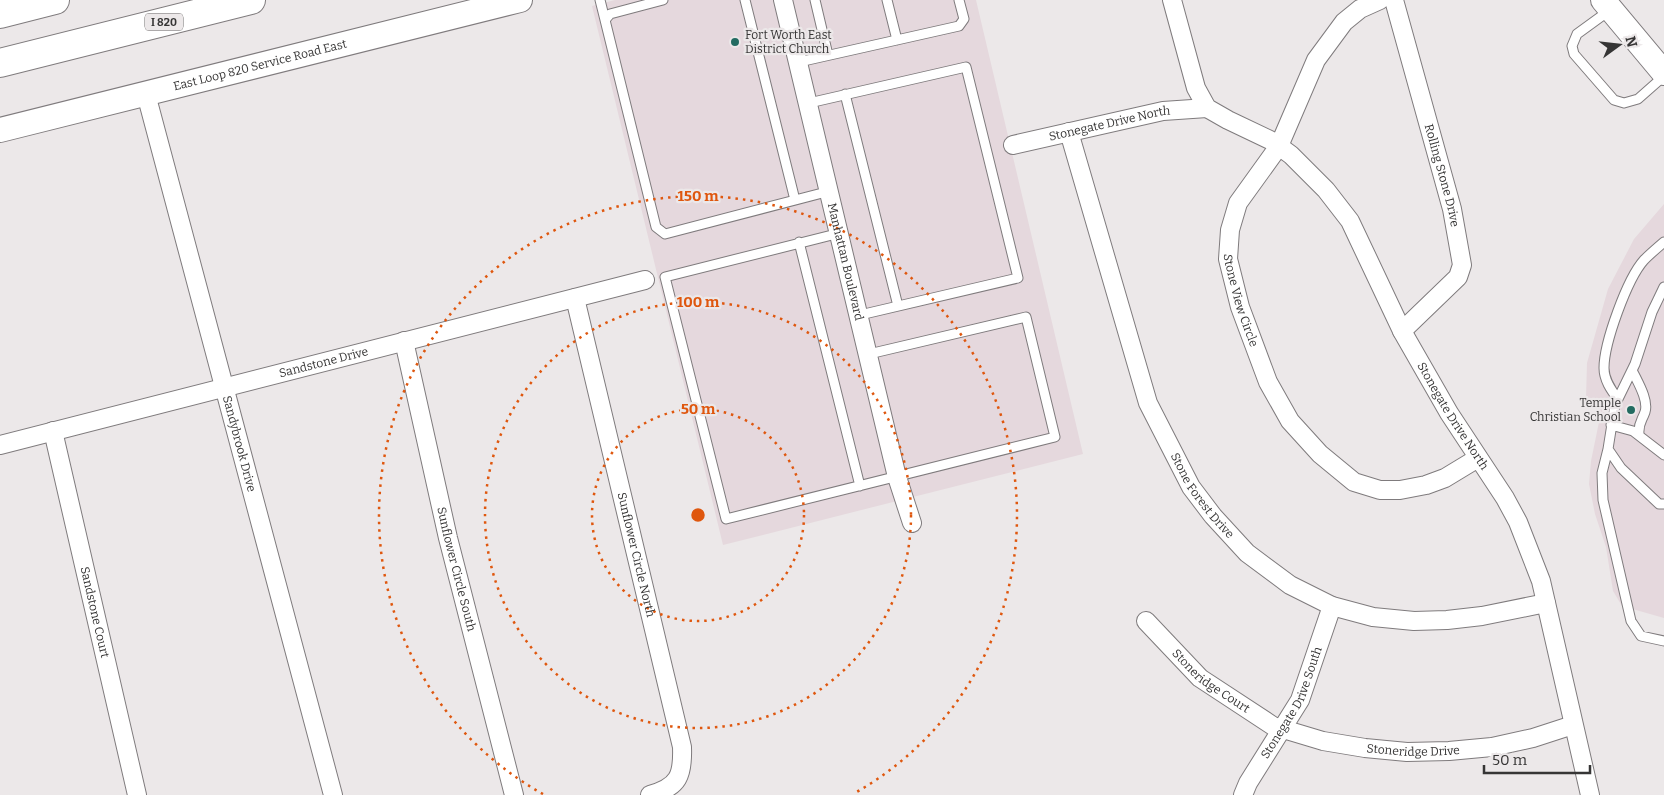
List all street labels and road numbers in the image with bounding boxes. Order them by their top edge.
road number: I 820 [145,14,183,31]
street label: East Loop 820 Service Road East [172,36,349,93]
street label: Stonegate Drive North [1048,103,1171,144]
street label: Rolling Stone Drive [1422,122,1462,228]
street label: Manhattan Boulevard [825,201,866,322]
street label: Stone View Circle [1221,253,1261,349]
street label: Sandstone Drive [278,344,370,380]
street label: Stonegate Drive North [1414,360,1492,473]
street label: Sandybrook Drive [220,394,259,493]
street label: Stone Forest Drive [1168,450,1237,541]
street label: Sunflower Circle North [615,491,658,619]
street label: Sunflower Circle South [434,506,479,633]
street label: Sandstone Court [78,565,112,660]
street label: Stonegate Drive South [1258,644,1325,761]
street label: Stoneridge Court [1169,646,1253,716]
street label: Stoneridge Drive [1366,741,1460,759]

